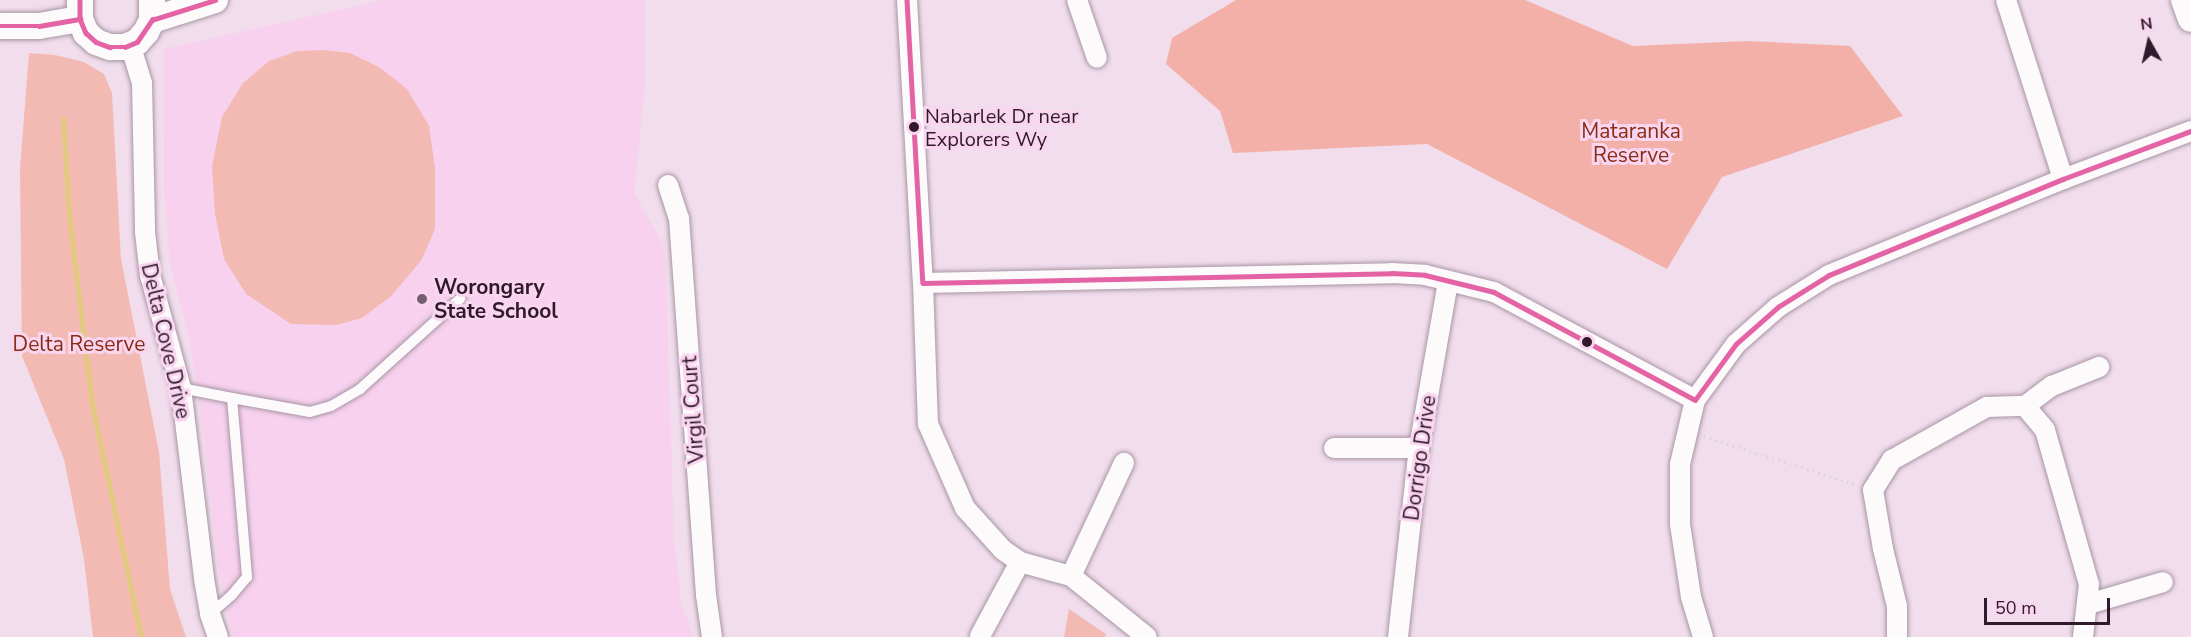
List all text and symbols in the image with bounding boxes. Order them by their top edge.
north arrow [2119,12,2179,72]
text: N [2139,12,2154,36]
place label: Nabarlek Dr near Explorers Wy [925,104,1078,151]
park label: Mataranka Reserve [1581,118,1681,168]
marker: Nabarlek Dr near Explorers Wy [908,121,920,133]
street label: Delta Cove Drive [136,261,196,421]
place label: Worongary State School [434,274,558,324]
marker: Worongary State School [415,292,429,306]
park label: Delta Reserve [13,331,145,357]
unlabelled marker [1581,336,1593,348]
street label: Virgil Court [677,355,709,465]
street label: Dorrigo Drive [1399,394,1441,522]
scale bar [1987,586,2113,624]
text: 50 m [1995,596,2037,620]

